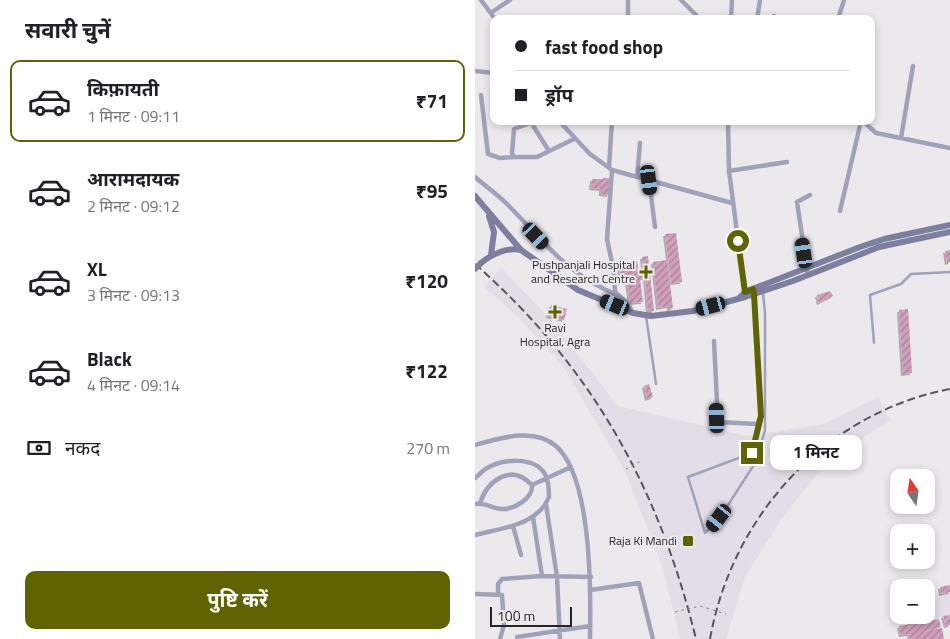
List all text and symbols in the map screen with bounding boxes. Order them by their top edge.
text: सवारी चुनें [25,13,111,47]
text: fast food shop [545,32,663,61]
text: किफ़ायती [87,74,159,103]
icon: car [27,79,72,124]
text: ड्रॉप [545,80,573,109]
text: ₹71 [416,86,448,115]
text: 1 मिनट · 09:11 [87,104,180,128]
text: आरामदायक [87,164,179,193]
car [639,164,658,196]
icon: car [27,169,72,214]
text: ₹95 [416,176,448,205]
text: 2 मिनट · 09:12 [87,194,180,218]
car [520,220,551,252]
route start [727,230,749,252]
car [794,237,813,269]
text: XL [87,254,107,283]
place label: Pushpanjali Hospital and Research Centre [531,255,635,288]
icon: car [27,259,72,304]
marker: Pushpanjali Hospital and Research Centre [639,265,653,279]
text: ₹120 [405,266,448,295]
text: 3 मिनट · 09:13 [87,283,180,307]
car [598,292,631,318]
car [694,295,727,317]
marker: Ravi Hospital, Agra [548,305,562,319]
place label: Ravi Hospital, Agra [520,318,590,351]
text: Black [87,344,132,373]
icon: car [27,349,72,394]
text: ₹122 [405,356,448,385]
text: 4 मिनट · 09:14 [87,373,180,397]
car [708,403,725,433]
text: नकद [65,433,100,462]
icon: cash [25,434,53,462]
text: 270 m [406,436,450,460]
callout: 1 मिनट [769,436,862,470]
text: 1 मिनट [793,440,839,464]
route end [741,442,763,464]
north arrow [890,469,935,514]
map controls [890,469,935,624]
car [703,502,734,534]
button: + [890,524,935,569]
place label: Raja Ki Mandi [609,531,677,550]
marker: Raja Ki Mandi [681,534,695,548]
button: पुष्टि करें [25,571,450,629]
button: − [890,579,935,624]
scale bar [490,604,573,627]
text: 100 m [497,605,535,626]

